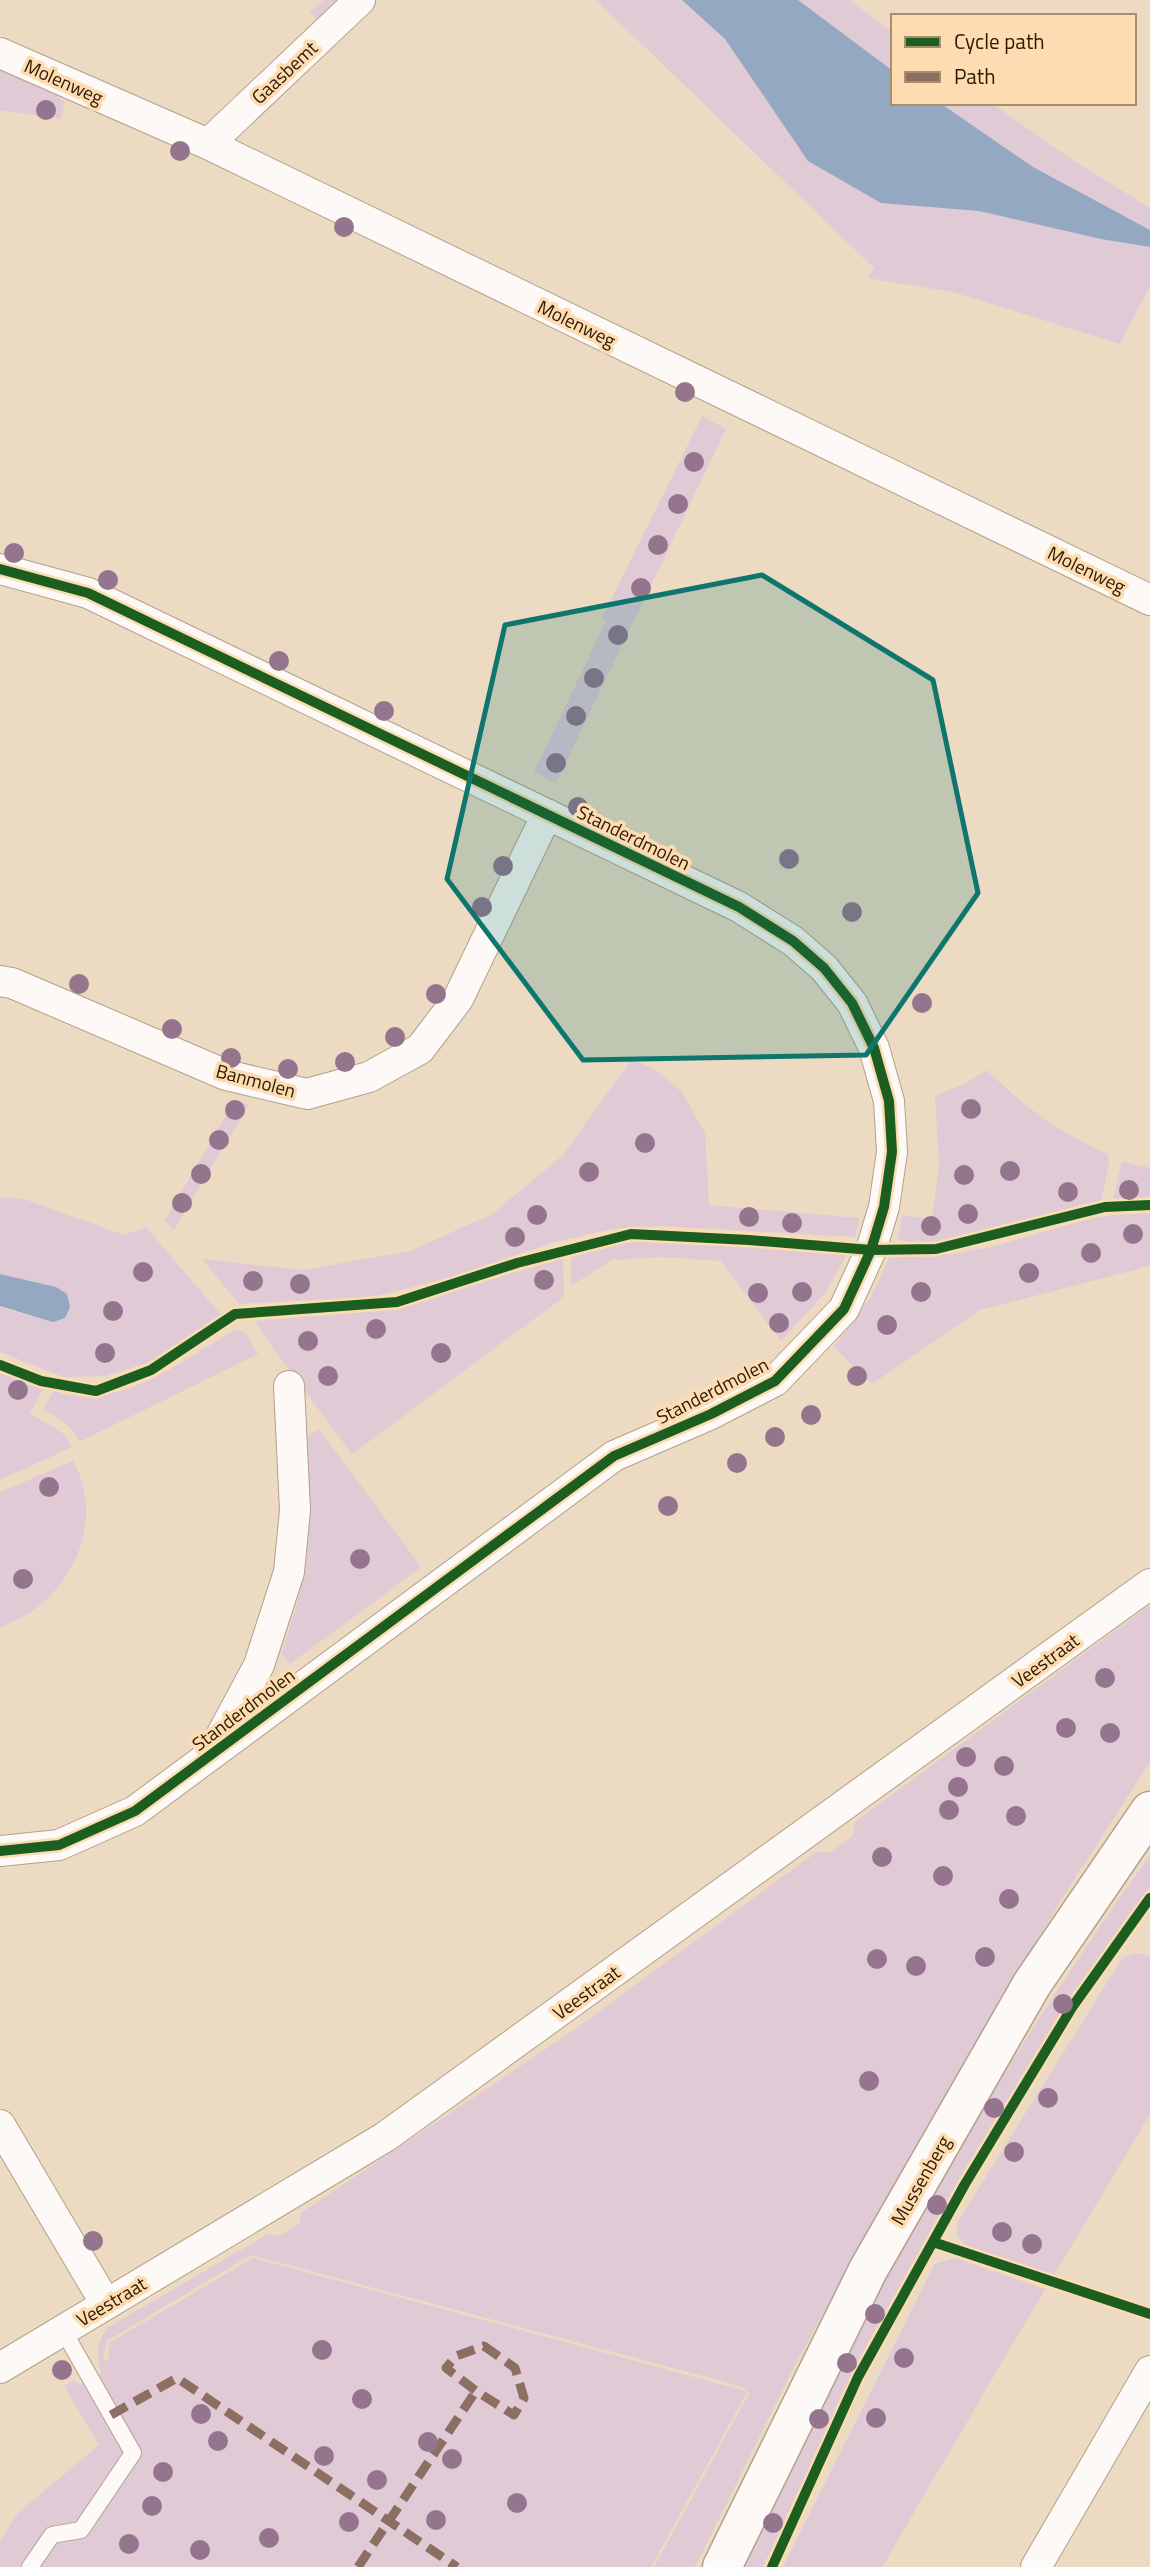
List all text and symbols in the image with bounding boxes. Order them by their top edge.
legend [891,14,1136,105]
text: Cycle path [954,25,1045,57]
street label: Gaasbemt [244,33,324,110]
street label: Molenweg [20,51,108,111]
text: Path [954,60,996,92]
street label: Molenweg [533,292,621,354]
street label: Molenweg [1043,538,1131,600]
street label: Standerdmolen [573,797,695,877]
street label: Banmolen [213,1055,299,1105]
street label: Standerdmolen [651,1349,773,1431]
street label: Veestraat [1005,1625,1085,1694]
street label: Standerdmolen [185,1661,301,1757]
street label: Veestraat [546,1957,626,2026]
street label: Mussenberg [883,2130,957,2230]
street label: Veestraat [70,2268,152,2333]

